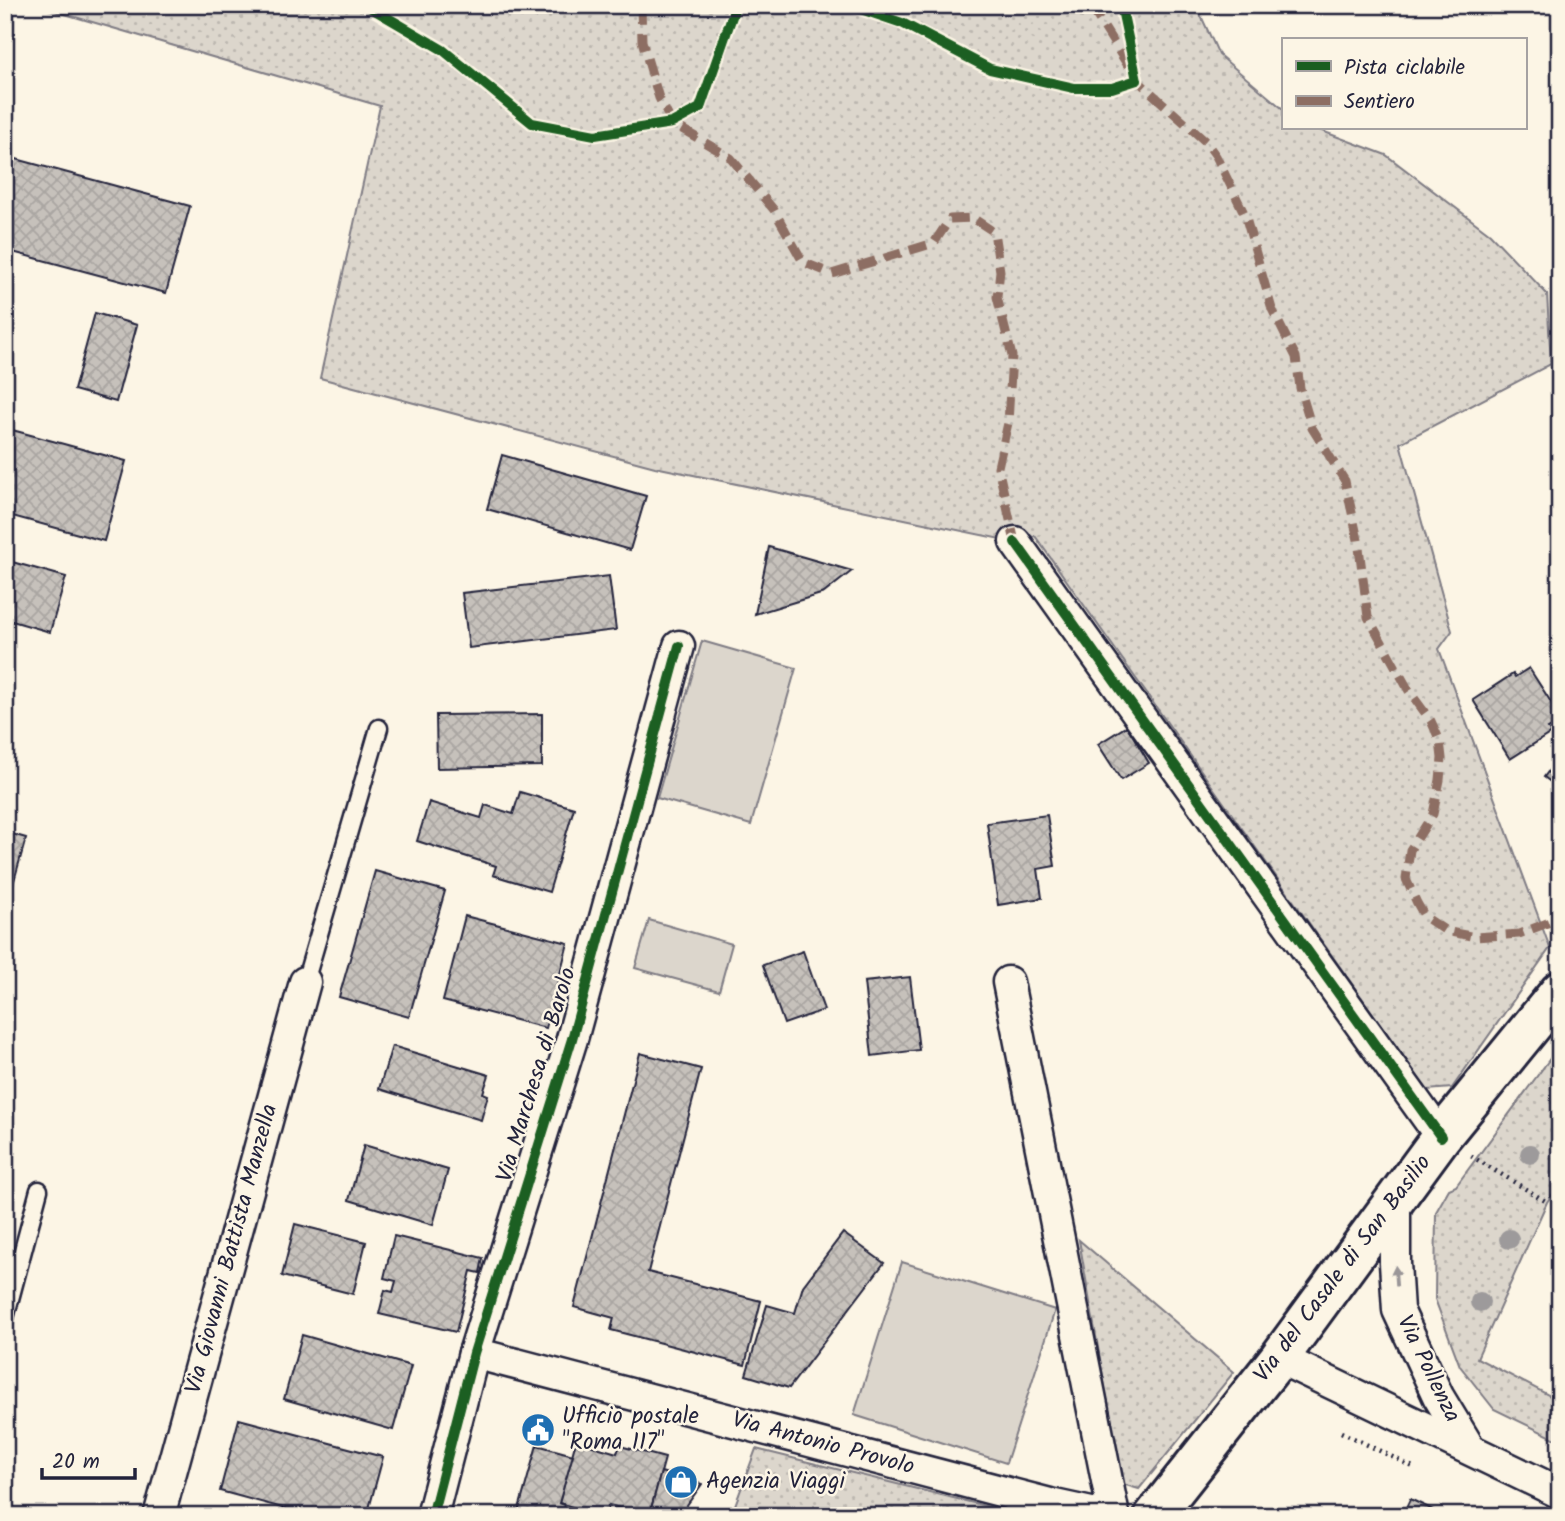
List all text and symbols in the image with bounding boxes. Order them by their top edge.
legend [1282,38,1526,130]
text: Pista ciclabile [1344,52,1466,85]
text: Sentiero [1344,86,1415,119]
street label: Via Marchesa di Barolo [487,963,587,1187]
street label: Via Giovanni Battista Manzella [176,1100,288,1398]
street label: Via del Casale di San Basilio [1245,1147,1441,1391]
one-way arrow [1390,1264,1401,1286]
street label: Via Pollenza [1387,1309,1469,1429]
place label: Ufficio postale "Roma 117" [562,1399,699,1461]
street label: Via Antonio Provolo [728,1402,918,1486]
public building icon: Ufficio postale "Roma 117" [519,1411,557,1449]
scale bar [42,1437,135,1481]
text: 20 m [52,1446,100,1479]
shop icon: Agenzia Viaggi [662,1463,700,1501]
place label: Agenzia Viaggi [706,1464,846,1500]

